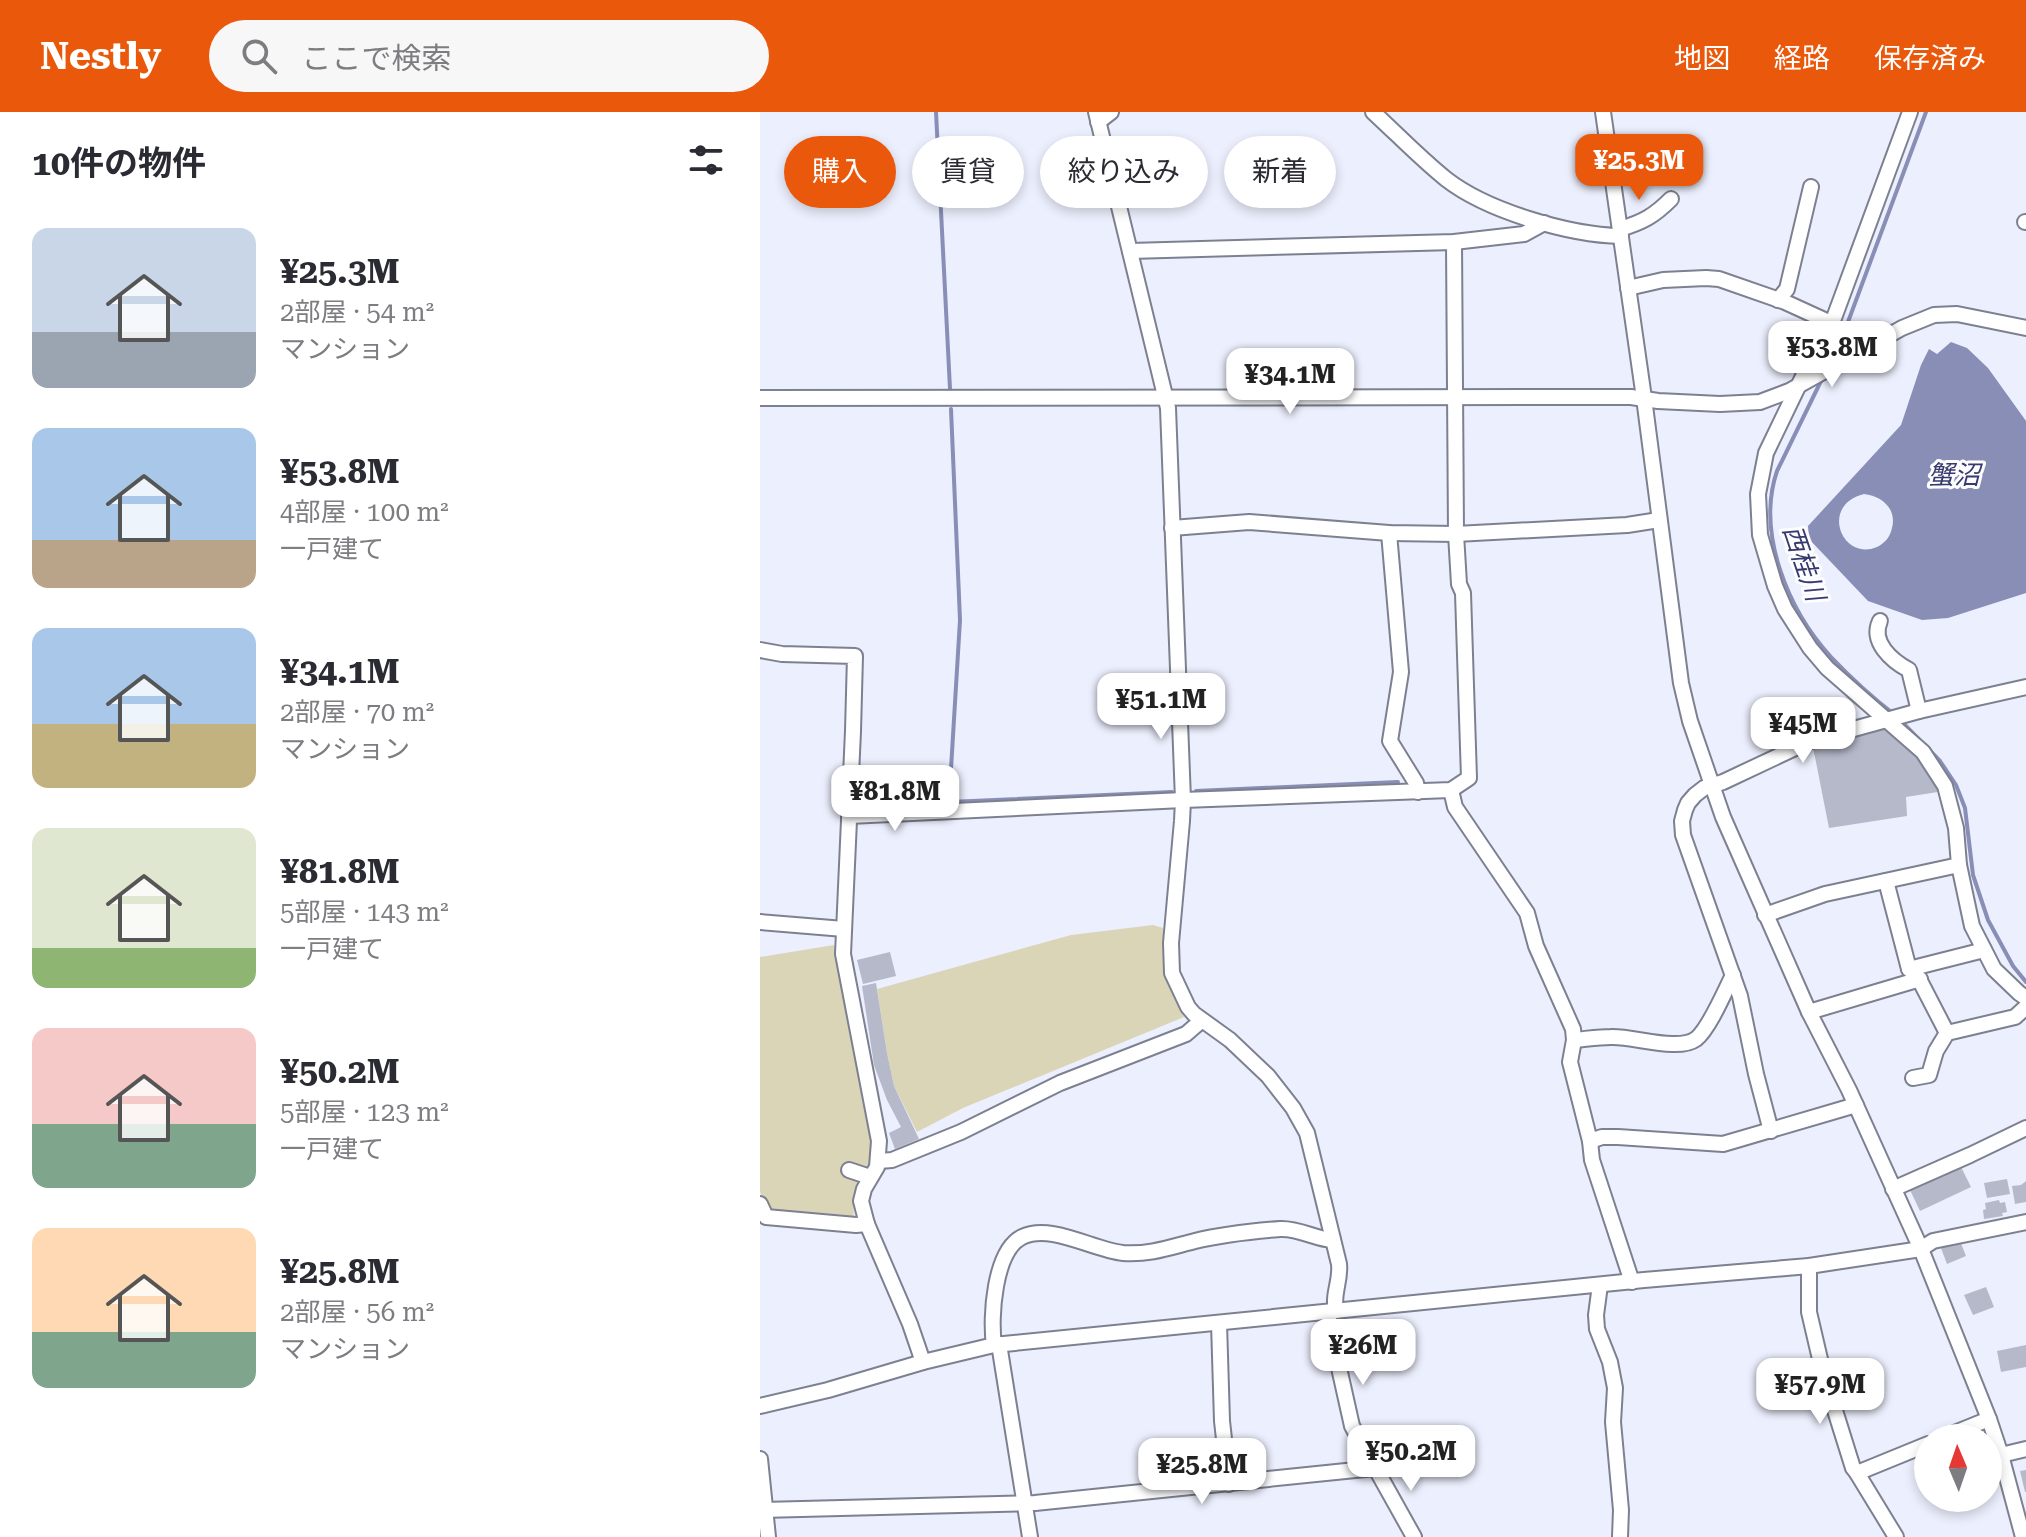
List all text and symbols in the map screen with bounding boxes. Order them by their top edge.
search box [209,20,769,92]
text: Nestly [40,34,161,78]
icon: search [237,34,281,78]
text: ここで検索 [301,41,451,76]
text: 地図 [1674,42,1730,75]
text: 経路 [1774,42,1830,75]
text: 保存済み [1874,42,1986,75]
pin: ¥25.3M [1574,134,1704,202]
chip: 購入 [784,136,896,208]
chip: 賃貸 [912,136,1024,208]
chip: 絞り込み [1040,136,1208,208]
chip: 新着 [1224,136,1336,208]
icon: filters [684,138,728,182]
text: 10件の物件 [32,143,206,183]
text: ¥25.3M [1593,145,1685,175]
text: ¥25.3M [280,251,400,291]
icon: home [96,260,192,356]
text: 2部屋 · 54 m² [280,297,434,327]
pin: ¥53.8M [1767,321,1897,389]
text: ¥53.8M [1786,332,1878,362]
text: マンション [280,334,410,364]
pin: ¥34.1M [1225,348,1355,416]
text: ¥34.1M [1244,359,1336,389]
text: ¥53.8M [280,451,400,491]
icon: home [96,460,192,556]
water label: 蟹沼 [1928,460,1984,490]
text: 4部屋 · 100 m² [280,497,449,527]
water label: 西桂川 [1777,521,1832,608]
text: 一戸建て [280,534,384,564]
text: ¥34.1M [280,651,400,691]
icon: home [96,660,192,756]
pin: ¥51.1M [1096,673,1226,741]
text: ¥51.1M [1115,684,1207,714]
text: 2部屋 · 70 m² [280,697,434,727]
pin: ¥45M [1756,697,1850,765]
text: ¥45M [1769,708,1837,738]
text: マンション [280,734,410,764]
pin: ¥81.8M [830,765,960,833]
text: ¥81.8M [849,776,941,806]
text: ¥81.8M [280,851,400,891]
icon: home [96,860,192,956]
text: 5部屋 · 143 m² [280,897,449,927]
text: 一戸建て [280,934,384,964]
text: ¥50.2M [280,1051,400,1091]
icon: home [96,1060,192,1156]
text: 5部屋 · 123 m² [280,1097,449,1127]
text: 一戸建て [280,1134,384,1164]
text: ¥25.8M [280,1251,400,1291]
icon: home [96,1260,192,1356]
text: 2部屋 · 56 m² [280,1297,434,1327]
pin: ¥26M [1316,1319,1410,1387]
text: ¥26M [1329,1330,1397,1360]
text: マンション [280,1334,410,1364]
pin: ¥57.9M [1755,1358,1885,1426]
text: ¥57.9M [1774,1369,1866,1399]
north arrow [1914,1424,2002,1512]
map controls [1914,1424,2002,1512]
pin: ¥50.2M [1346,1425,1476,1493]
text: ¥50.2M [1365,1436,1457,1466]
pin: ¥25.8M [1137,1438,1267,1506]
text: ¥25.8M [1156,1449,1248,1479]

